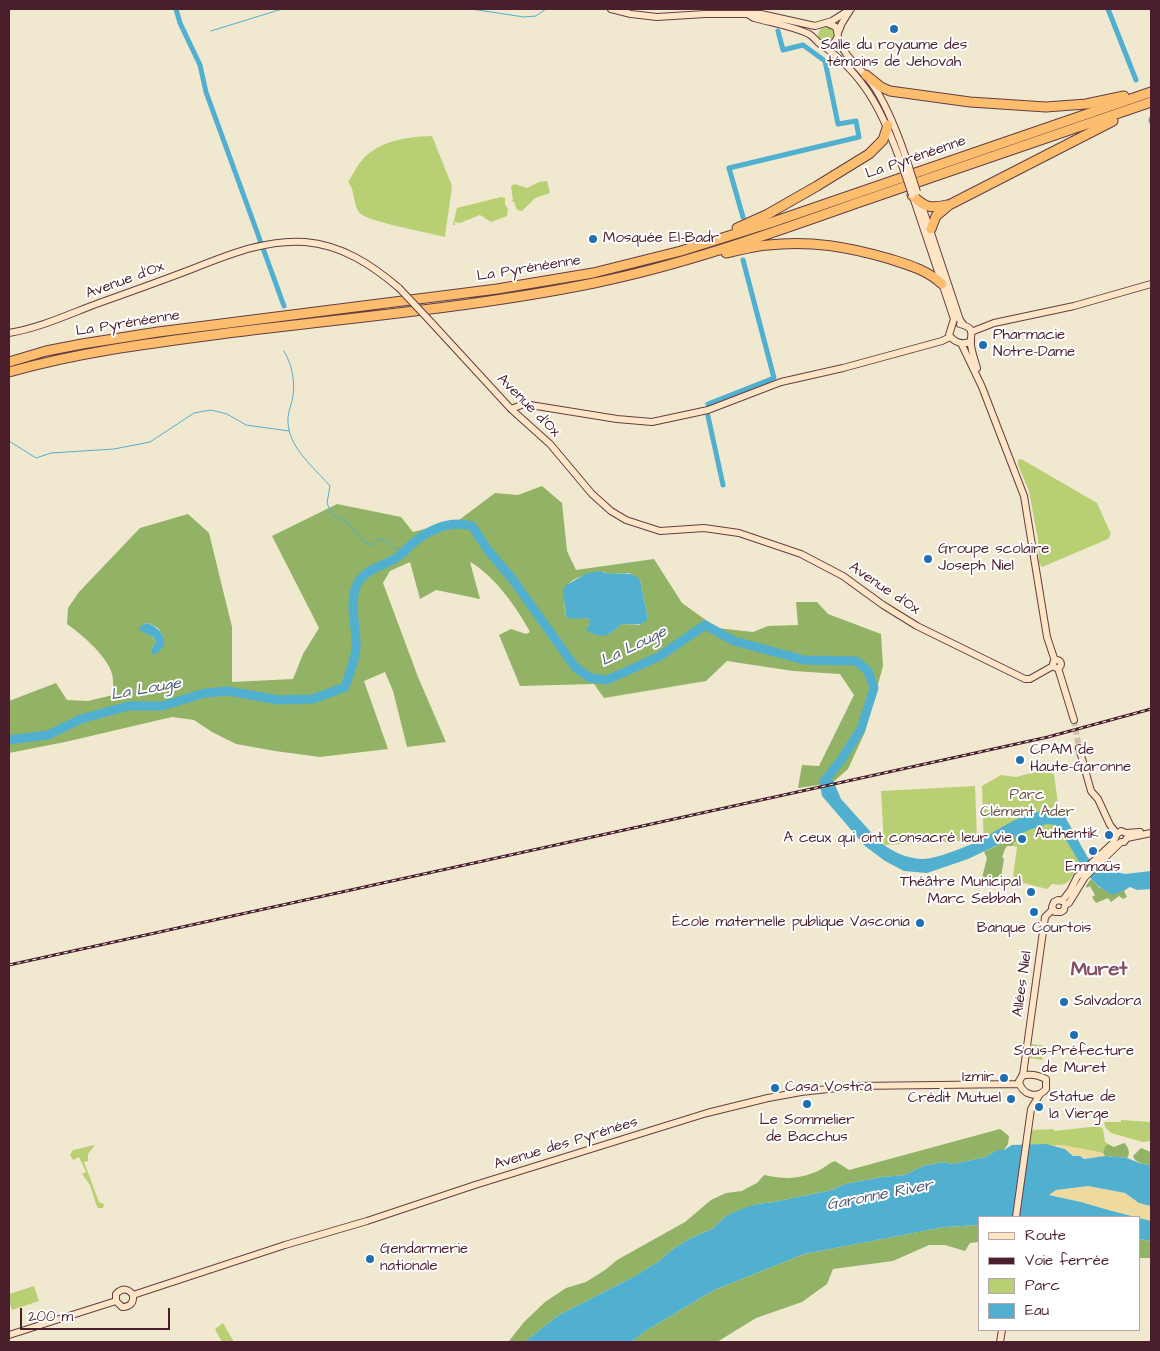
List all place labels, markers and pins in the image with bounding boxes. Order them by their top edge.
marker: Salle du royaume des témoins de Jehovah [888,23,900,35]
place label: Salle du royaume des témoins de Jehovah [821,37,967,72]
place label: Mosquée El-Badr [603,230,719,248]
marker: Mosquée El-Badr [587,233,599,245]
place label: Pharmacie Notre-Dame [993,327,1075,362]
marker: Pharmacie Notre-Dame [977,339,989,351]
place label: Groupe scolaire Joseph Niel [938,541,1049,576]
marker: Groupe scolaire Joseph Niel [922,553,934,565]
place label: CPAM de Haute-Garonne [1030,742,1131,777]
marker: CPAM de Haute-Garonne [1014,754,1026,766]
place label: Authentik [1035,826,1099,844]
marker: Authentik [1103,829,1115,841]
place label: A ceux qui ont consacré leur vie [783,830,1012,848]
marker: A ceux qui ont consacré leur vie [1016,833,1028,845]
marker: Emmaüs [1087,845,1099,857]
place label: Emmaüs [1065,859,1121,877]
place label: Théâtre Municipal Marc Sebbah [900,874,1021,909]
marker: Théâtre Municipal Marc Sebbah [1025,886,1037,898]
marker: Banque Courtois [1028,906,1040,918]
place label: École maternelle publique Vasconia [672,914,910,932]
marker: École maternelle publique Vasconia [914,917,926,929]
place label: Banque Courtois [977,920,1091,938]
place label: Salvadora [1074,993,1141,1011]
marker: Salvadora [1058,996,1070,1008]
marker: Sous-Préfecture de Muret [1068,1029,1080,1041]
place label: Sous-Préfecture de Muret [1014,1043,1134,1078]
place label: Izmir [962,1069,994,1087]
marker: Izmir [998,1072,1010,1084]
place label: Casa Vostra [785,1079,872,1097]
marker: Casa Vostra [769,1082,781,1094]
place label: Statue de la Vierge [1049,1089,1116,1124]
place label: Crédit Mutuel [908,1090,1001,1108]
marker: Crédit Mutuel [1005,1093,1017,1105]
marker: Le Sommelier de Bacchus [801,1098,813,1110]
marker: Statue de la Vierge [1033,1101,1045,1113]
place label: Le Sommelier de Bacchus [759,1112,855,1147]
place label: Gendarmerie nationale [380,1241,468,1276]
marker: Gendarmerie nationale [364,1253,376,1265]

